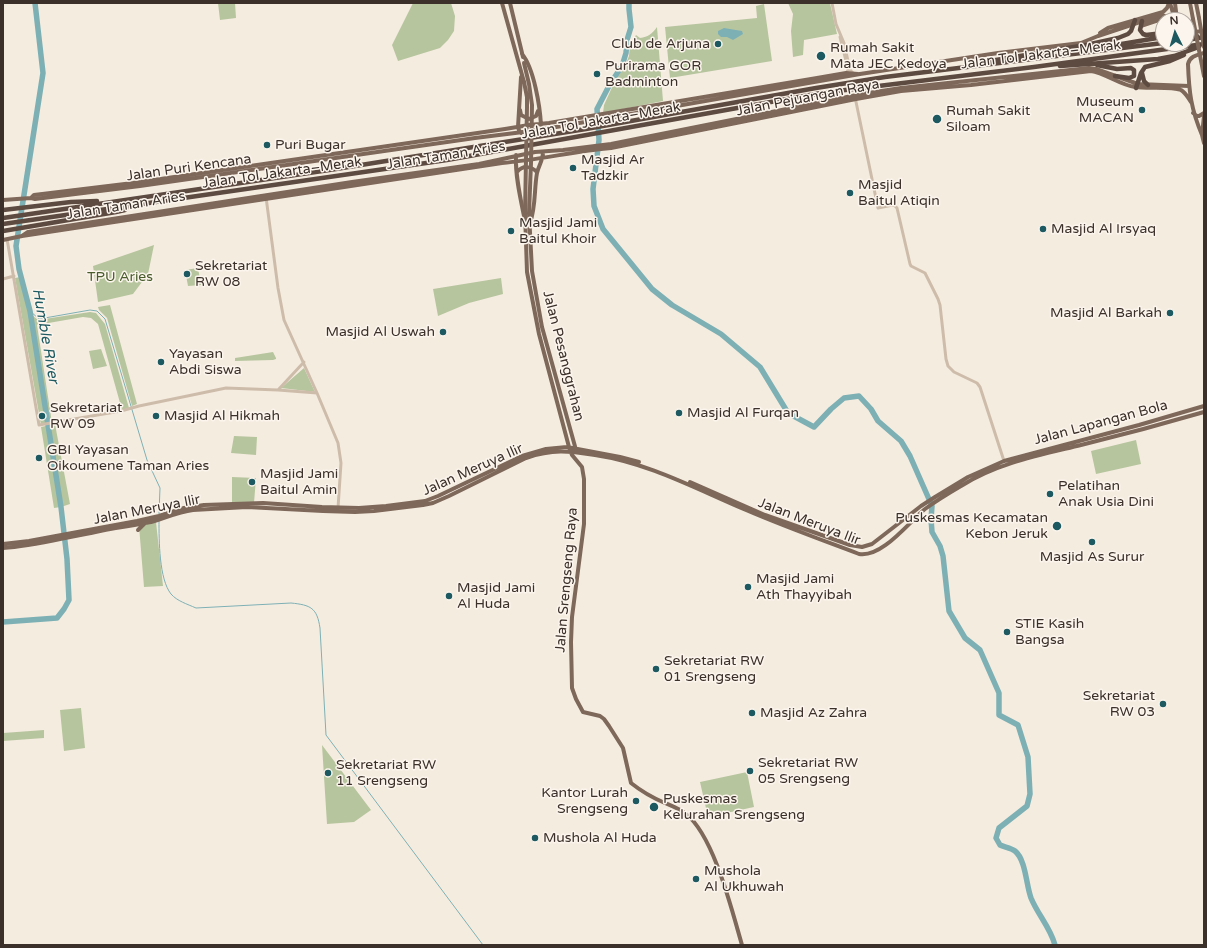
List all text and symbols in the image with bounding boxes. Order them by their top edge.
north arrow [1155,12,1195,52]
text: N [1169,14,1179,27]
place label: Club de Arjuna [611,36,710,52]
street label: Jalan Tol Jakarta–Merak [960,37,1122,73]
marker: Club de Arjuna [713,39,723,49]
place label: Rumah Sakit Mata JEC Kedoya [830,40,947,72]
marker: Rumah Sakit Mata JEC Kedoya [815,50,827,62]
place label: Purirama GOR Badminton [605,58,701,90]
marker: Purirama GOR Badminton [592,69,602,79]
street label: Jalan Pejuangan Raya [735,76,881,120]
place label: Museum MACAN [1076,94,1134,126]
street label: Jalan Tol Jakarta–Merak [520,99,682,143]
place label: Rumah Sakit Siloam [946,103,1030,136]
marker: Museum MACAN [1137,105,1147,115]
marker: Rumah Sakit Siloam [931,113,943,125]
place label: Puri Bugar [275,137,346,153]
street label: Jalan Taman Aries [385,138,507,174]
marker: Puri Bugar [262,140,272,150]
street label: Jalan Puri Kencana [126,151,252,185]
place label: Masjid Ar Tadzkir [581,152,644,184]
street label: Jalan Tol Jakarta–Merak [201,153,363,193]
marker: Masjid Ar Tadzkir [568,163,578,173]
place label: Masjid Baitul Atiqin [858,177,940,210]
street label: Jalan Taman Aries [65,188,187,224]
marker: Masjid Baitul Atiqin [845,188,855,198]
place label: Masjid Jami Baitul Khoir [519,215,597,248]
place label: Masjid Al Irsyaq [1051,221,1156,237]
marker: Masjid Al Irsyaq [1038,224,1048,234]
marker: Masjid Jami Baitul Khoir [506,226,516,236]
place label: Sekretariat RW 08 [195,258,267,290]
park label: TPU Aries [87,269,153,285]
marker: Sekretariat RW 08 [182,269,192,279]
water label: Humble River [28,287,62,385]
street label: Jalan Pesanggrahan [539,289,587,423]
place label: Masjid Al Barkah [1050,305,1162,321]
marker: Masjid Al Barkah [1165,308,1175,318]
place label: Masjid Al Uswah [325,324,435,340]
marker: Masjid Al Uswah [438,327,448,337]
place label: Yayasan Abdi Siswa [169,346,242,378]
marker: Yayasan Abdi Siswa [156,357,166,367]
street label: Jalan Lapangan Bola [1032,397,1170,449]
place label: Sekretariat RW 09 [50,400,122,432]
place label: Masjid Al Furqan [687,405,799,421]
place label: Masjid Al Hikmah [164,408,280,424]
marker: Masjid Al Furqan [674,408,684,418]
marker: Sekretariat RW 09 [37,411,47,421]
marker: Masjid Al Hikmah [151,411,161,421]
street label: Jalan Meruya Ilir [420,440,526,500]
place label: GBI Yayasan Oikoumene Taman Aries [47,442,209,474]
marker: GBI Yayasan Oikoumene Taman Aries [34,453,44,463]
place label: Masjid Jami Baitul Amin [260,466,338,498]
marker: Masjid Jami Baitul Amin [247,477,257,487]
place label: Pelatihan Anak Usia Dini [1058,478,1154,510]
marker: Pelatihan Anak Usia Dini [1045,489,1055,499]
street label: Jalan Meruya Ilir [92,491,202,529]
street label: Jalan Meruya Ilir [755,495,863,549]
street label: Jalan Srengseng Raya [552,507,582,653]
place label: Puskesmas Kecamatan Kebon Jeruk [895,510,1048,542]
marker: Puskesmas Kecamatan Kebon Jeruk [1051,520,1063,532]
marker: Masjid As Surur [1087,537,1097,547]
place label: Masjid As Surur [1040,549,1144,565]
place label: Masjid Jami Ath Thayyibah [756,571,852,604]
place label: Masjid Jami Al Huda [457,580,535,612]
marker: Masjid Jami Ath Thayyibah [743,582,753,592]
marker: Masjid Jami Al Huda [444,591,454,601]
place label: STIE Kasih Bangsa [1015,616,1084,648]
marker: STIE Kasih Bangsa [1002,627,1012,637]
place label: Sekretariat RW 01 Srengseng [664,653,764,686]
marker: Sekretariat RW 01 Srengseng [651,664,661,674]
place label: Sekretariat RW 03 [1083,688,1155,720]
marker: Sekretariat RW 03 [1158,699,1168,709]
place label: Masjid Az Zahra [760,705,867,721]
marker: Masjid Az Zahra [747,708,757,718]
place label: Sekretariat RW 05 Srengseng [758,755,858,788]
place label: Sekretariat RW 11 Srengseng [336,757,436,790]
marker: Sekretariat RW 05 Srengseng [745,766,755,776]
marker: Sekretariat RW 11 Srengseng [323,768,333,778]
place label: Kantor Lurah Srengseng [541,785,628,818]
place label: Puskesmas Kelurahan Srengseng [663,791,805,824]
marker: Kantor Lurah Srengseng [631,796,641,806]
marker: Puskesmas Kelurahan Srengseng [648,801,660,813]
place label: Mushola Al Huda [543,830,657,846]
marker: Mushola Al Huda [530,833,540,843]
place label: Mushola Al Ukhuwah [704,863,784,896]
marker: Mushola Al Ukhuwah [691,874,701,884]

